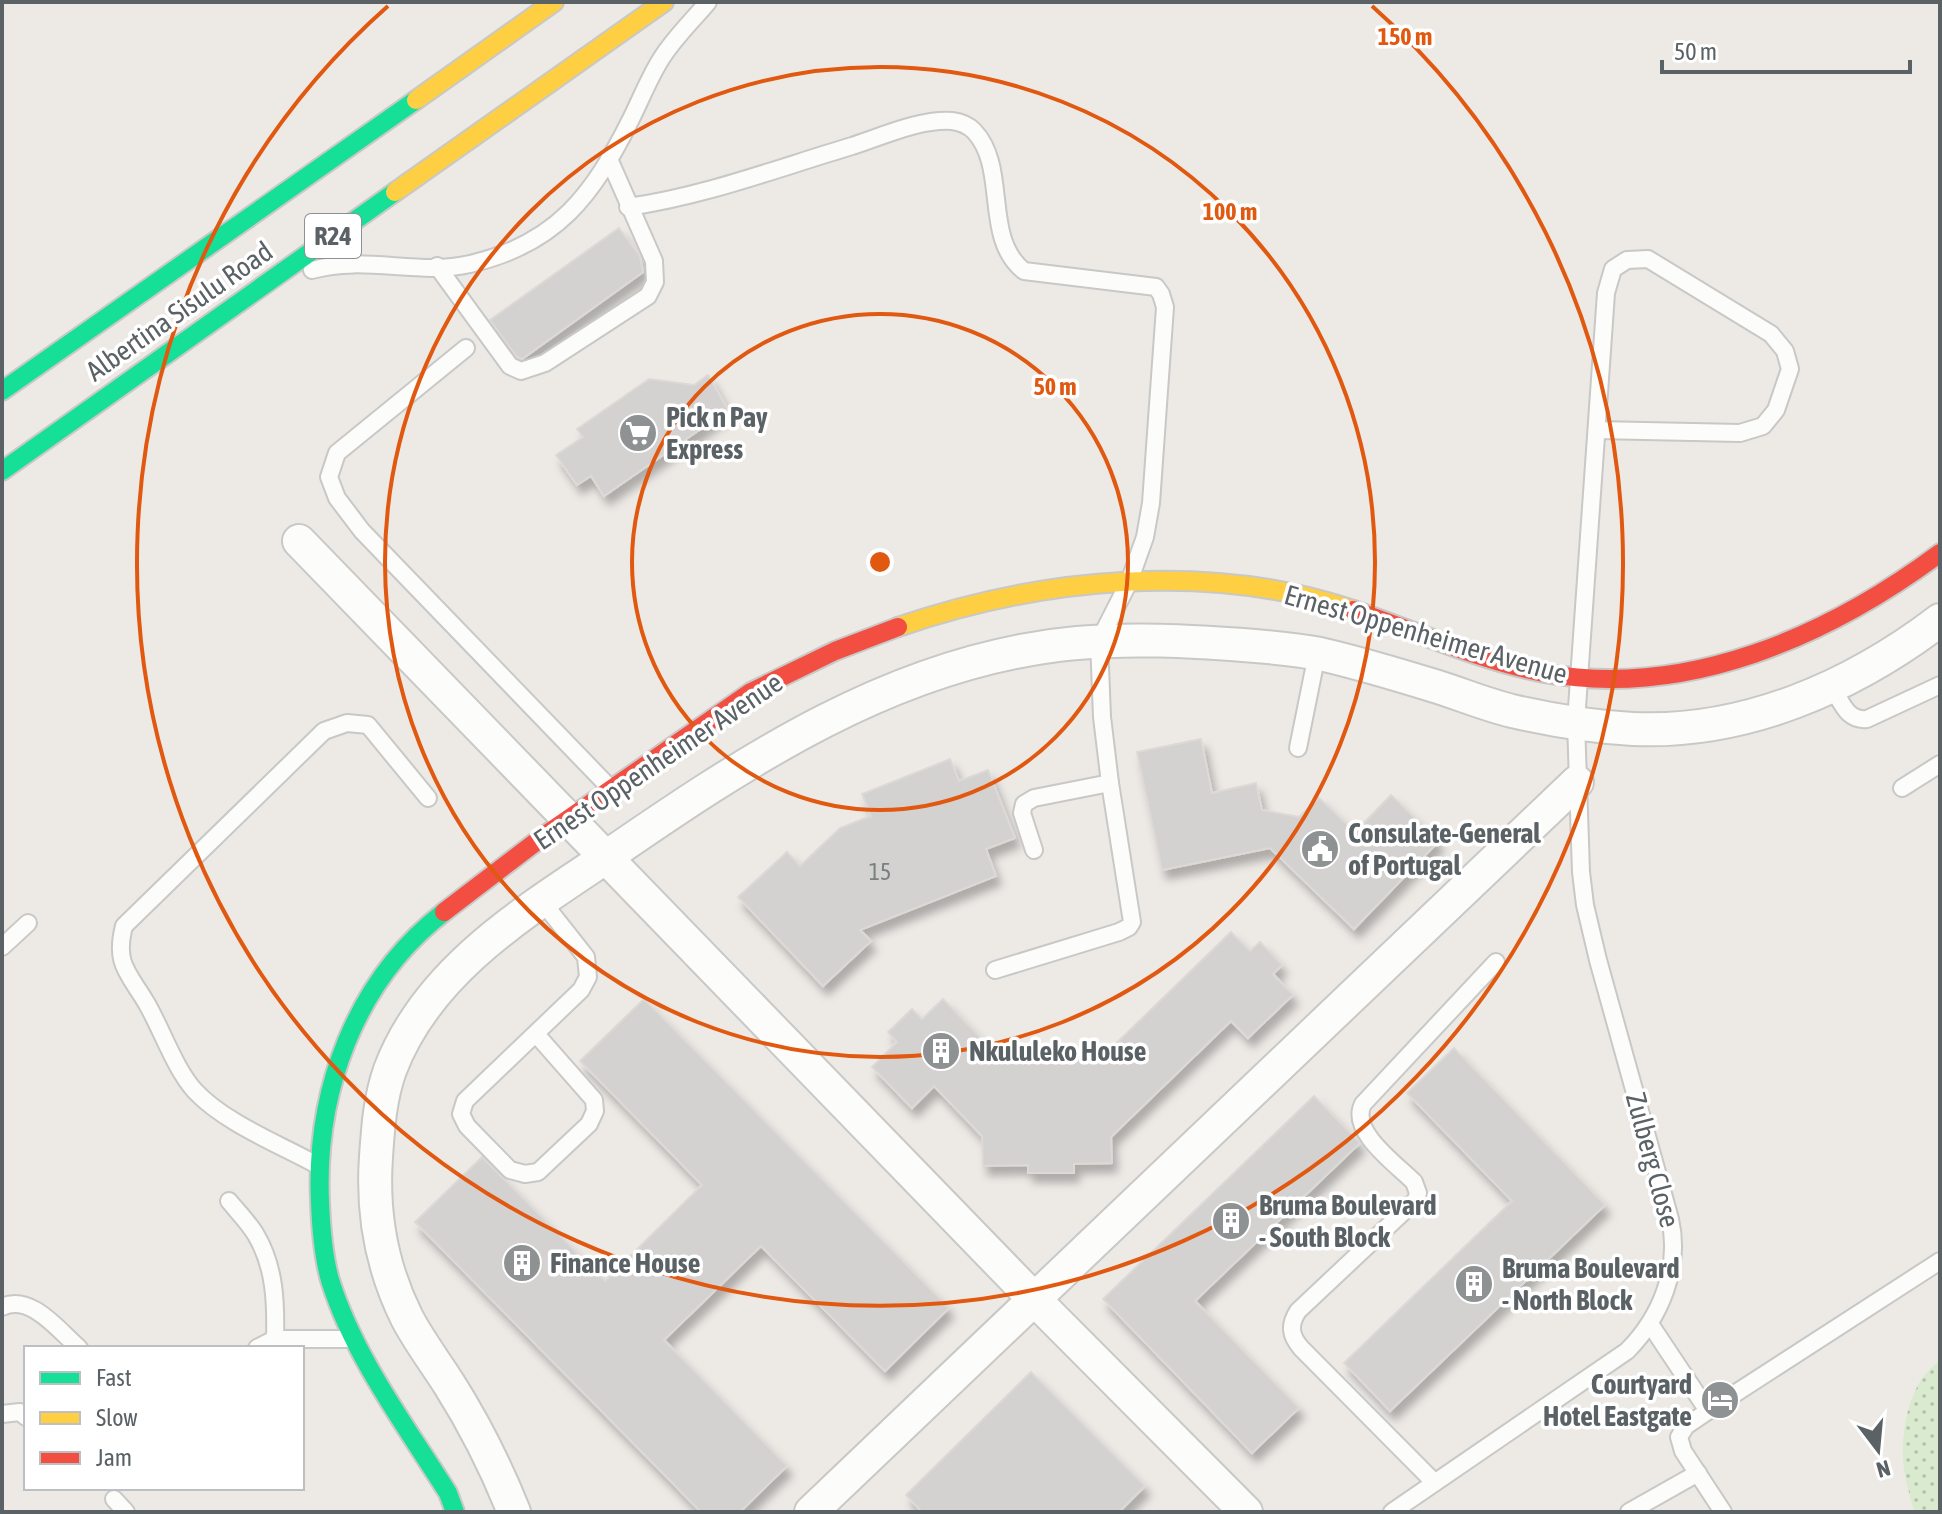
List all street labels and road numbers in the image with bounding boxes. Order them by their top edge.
road number: R24 [305,214,361,258]
street label: Albertina Sisulu Road [80,235,278,387]
street label: Ernest Oppenheimer Avenue [1281,578,1571,690]
street label: Ernest Oppenheimer Avenue [528,666,788,856]
street label: Zulberg Close [1620,1089,1686,1231]

